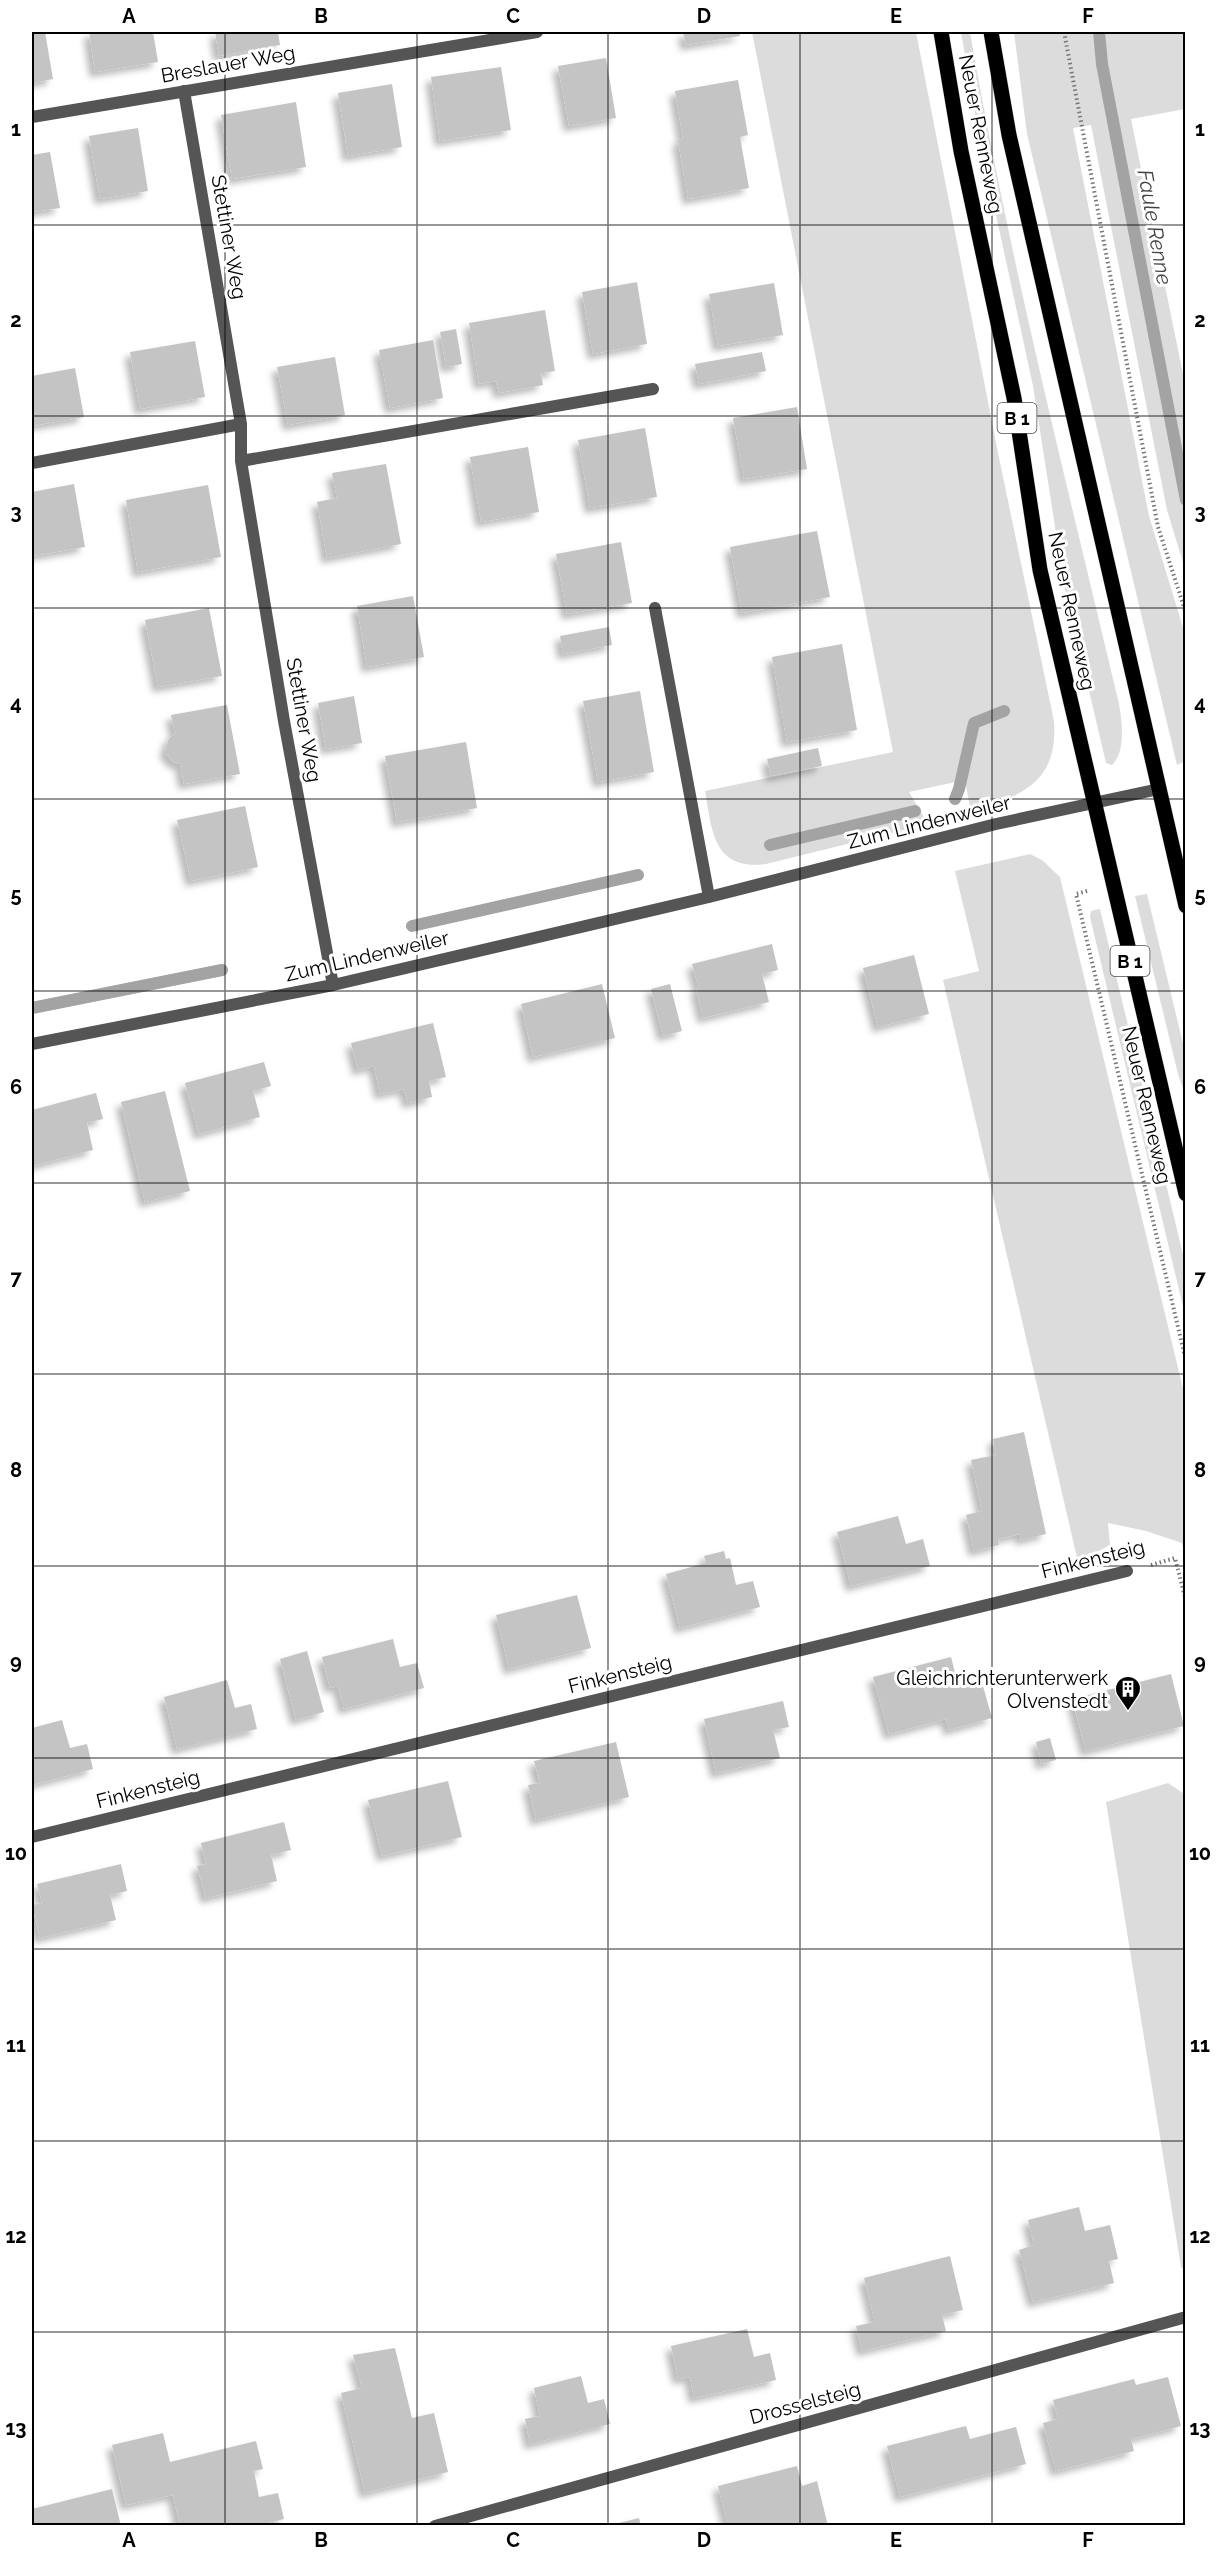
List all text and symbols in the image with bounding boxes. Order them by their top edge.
text: A [122,4,136,28]
text: B [314,4,328,28]
text: C [506,4,520,28]
text: D [697,4,711,28]
text: E [890,4,902,28]
text: F [1082,4,1094,28]
street label: Breslauer Weg [159,40,297,88]
street label: Neuer Renneweg [954,52,1008,216]
text: 1 [11,117,21,141]
text: 1 [1195,117,1205,141]
water label: Faule Renne [1133,167,1177,287]
street label: Stettiner Weg [206,173,252,301]
text: 2 [10,308,22,332]
text: 2 [1194,308,1206,332]
road number: B 1 [998,403,1036,433]
text: 3 [10,500,22,524]
text: 3 [1194,500,1206,524]
street label: Neuer Renneweg [1043,529,1101,693]
street label: Stettiner Weg [281,656,327,784]
text: 4 [10,691,22,715]
text: 4 [1194,691,1206,715]
street label: Zum Lindenweiler [845,790,1013,854]
text: 5 [10,883,22,907]
text: 5 [1194,883,1206,907]
street label: Zum Lindenweiler [283,926,451,986]
road number: B 1 [1110,946,1150,976]
street label: Neuer Renneweg [1117,1024,1177,1186]
text: 6 [10,1075,22,1099]
text: 6 [1194,1075,1206,1099]
text: 7 [10,1266,22,1290]
text: 7 [1194,1266,1206,1290]
text: 8 [10,1458,22,1482]
text: 8 [1194,1458,1206,1482]
street label: Finkensteig [1039,1535,1147,1583]
text: 9 [10,1650,22,1674]
street label: Finkensteig [566,1650,674,1698]
text: 9 [1194,1650,1206,1674]
place label: Gleichrichterunterwerk Olvenstedt [896,1666,1108,1713]
building icon: Gleichrichterunterwerk Olvenstedt [1113,1674,1143,1712]
street label: Finkensteig [94,1765,202,1813]
text: 10 [5,1841,27,1865]
text: 10 [1189,1841,1211,1865]
text: 11 [6,2033,26,2057]
text: 11 [1190,2033,1210,2057]
text: 12 [5,2224,27,2248]
text: 12 [1189,2224,1211,2248]
street label: Drosselsteig [747,2377,863,2429]
text: 13 [5,2416,27,2440]
text: 13 [1189,2416,1211,2440]
text: A [122,2528,136,2552]
text: B [314,2528,328,2552]
text: C [506,2528,520,2552]
text: D [697,2528,711,2552]
text: E [890,2528,902,2552]
text: F [1082,2528,1094,2552]

